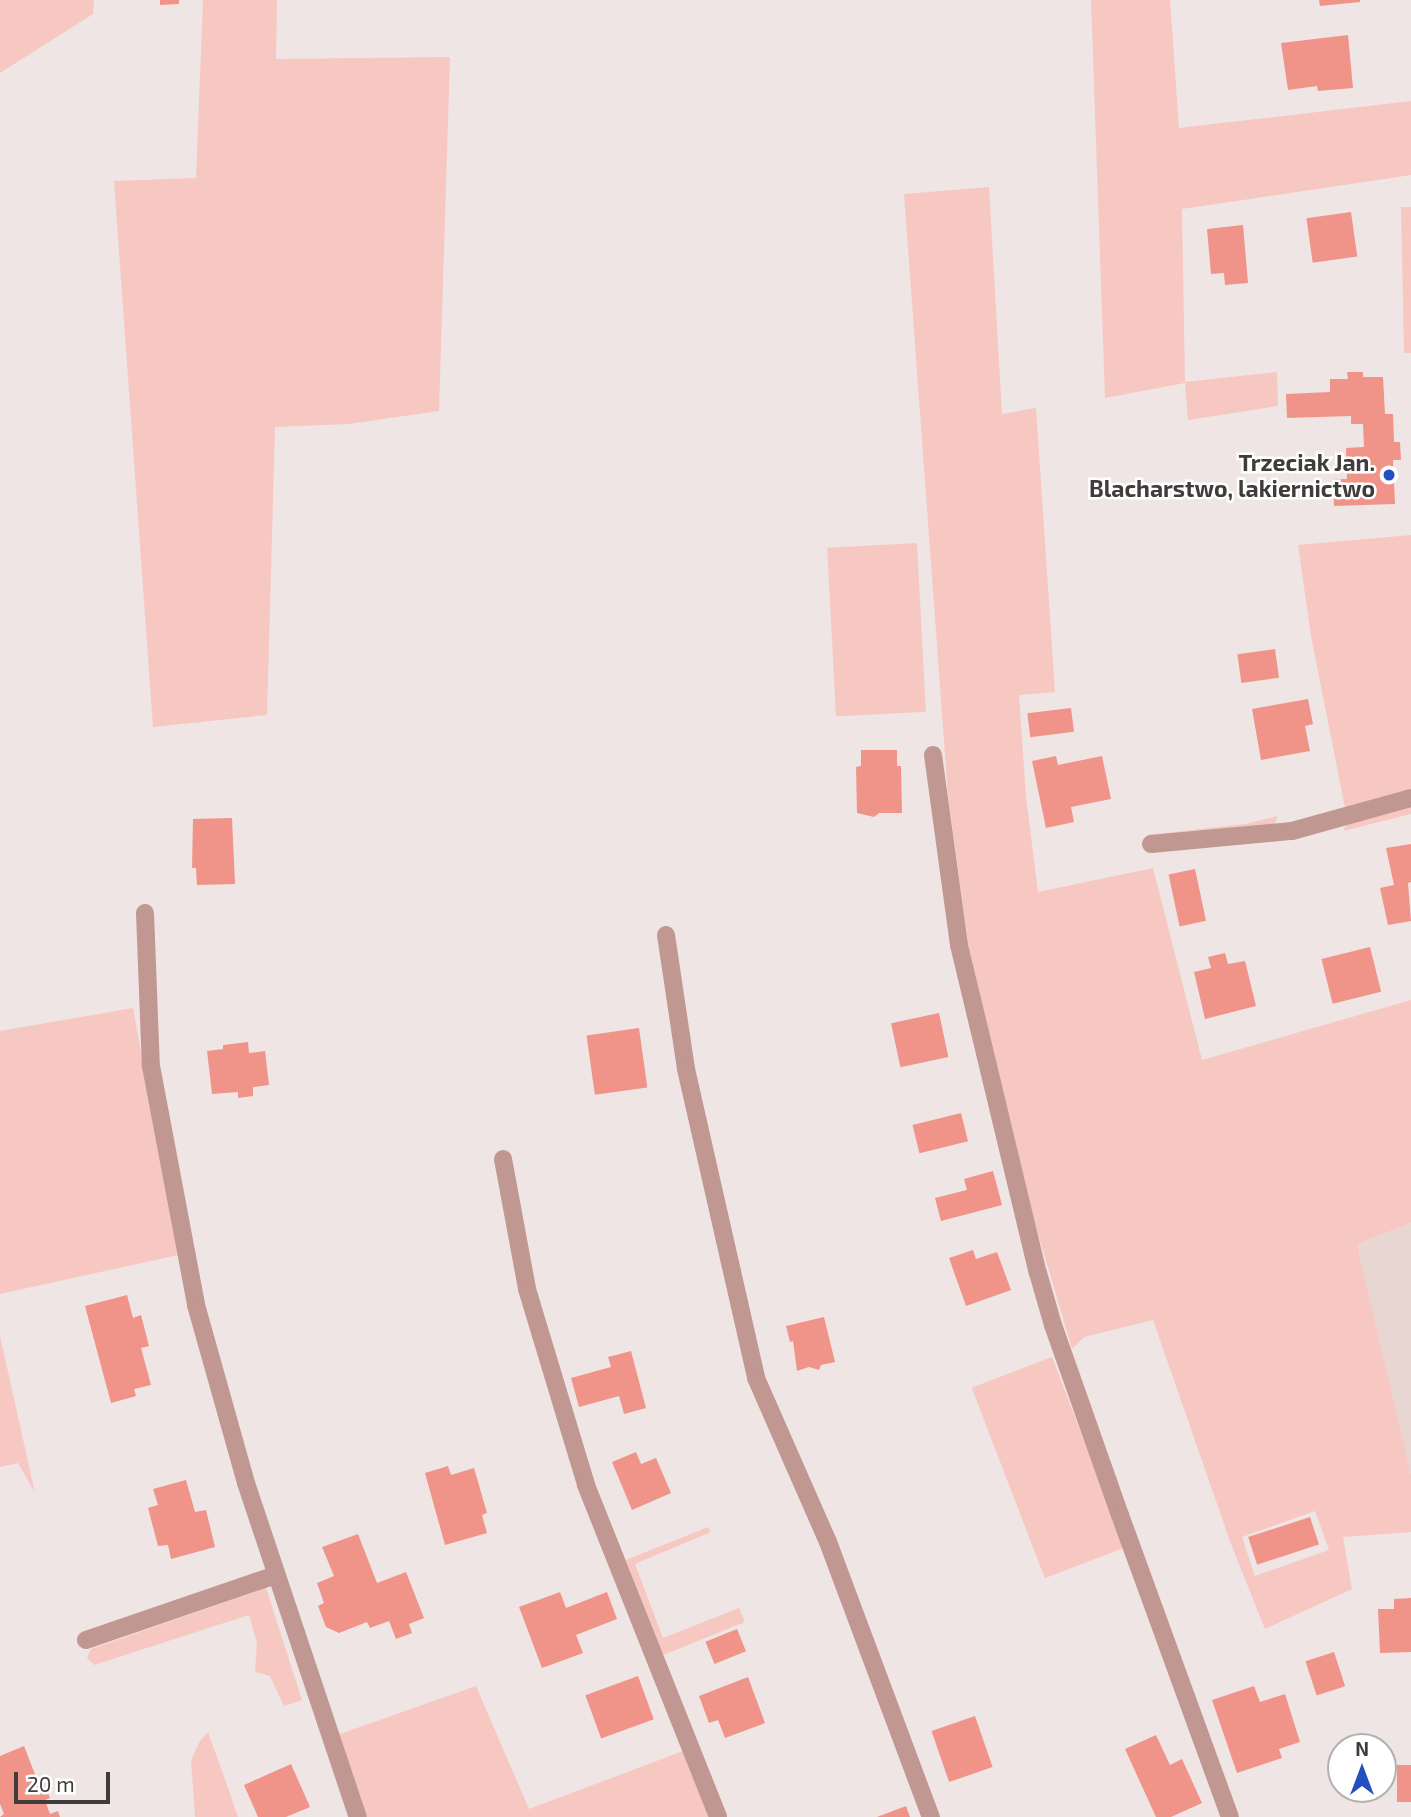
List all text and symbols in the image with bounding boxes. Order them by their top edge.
place label: Trzeciak Jan. Blacharstwo, lakiernictwo [1089,448,1375,502]
marker: Trzeciak Jan. Blacharstwo, lakiernictwo [1381,467,1397,483]
north arrow [1327,1733,1397,1803]
text: N [1355,1737,1369,1760]
scale bar [18,1758,114,1802]
text: 20 m [27,1771,75,1796]

